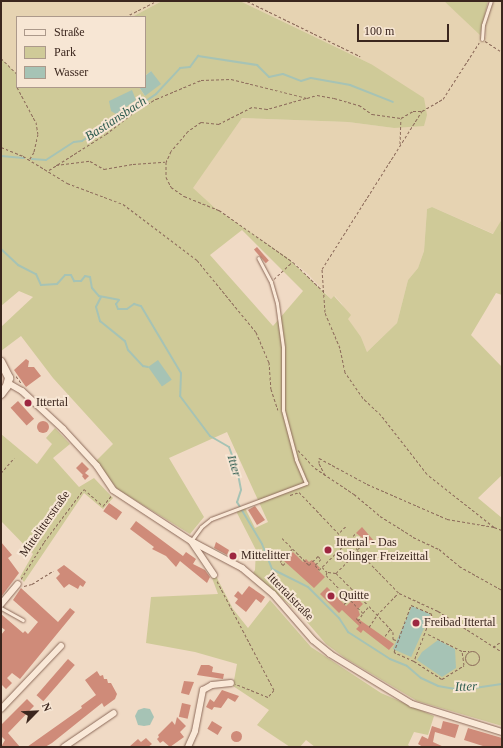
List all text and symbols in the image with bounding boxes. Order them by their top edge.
legend [16,16,146,88]
scale bar [359,16,451,42]
text: 100 m [364,24,394,38]
text: Straße [54,25,85,39]
text: Park [54,45,76,59]
text: Wasser [54,65,88,79]
water label: Bastiansbach [82,93,150,145]
place label: Ittertal [36,396,68,410]
marker: Ittertal [23,398,33,408]
water label: Itter [223,453,245,479]
street label: Mittelitterstraße [17,488,73,560]
place label: Ittertal - Das Solinger Freizeittal [336,536,428,564]
marker: Ittertal - Das Solinger Freizeittal [323,545,333,555]
place label: Mittelitter [241,549,290,563]
marker: Mittelitter [228,551,238,561]
street label: Ittertalstraße [264,570,316,624]
place label: Quitte [339,589,369,603]
marker: Quitte [326,591,336,601]
place label: Freibad Ittertal [424,616,496,630]
marker: Freibad Ittertal [411,618,421,628]
water label: Itter [455,679,477,695]
north arrow [16,692,56,732]
text: N [40,701,54,713]

